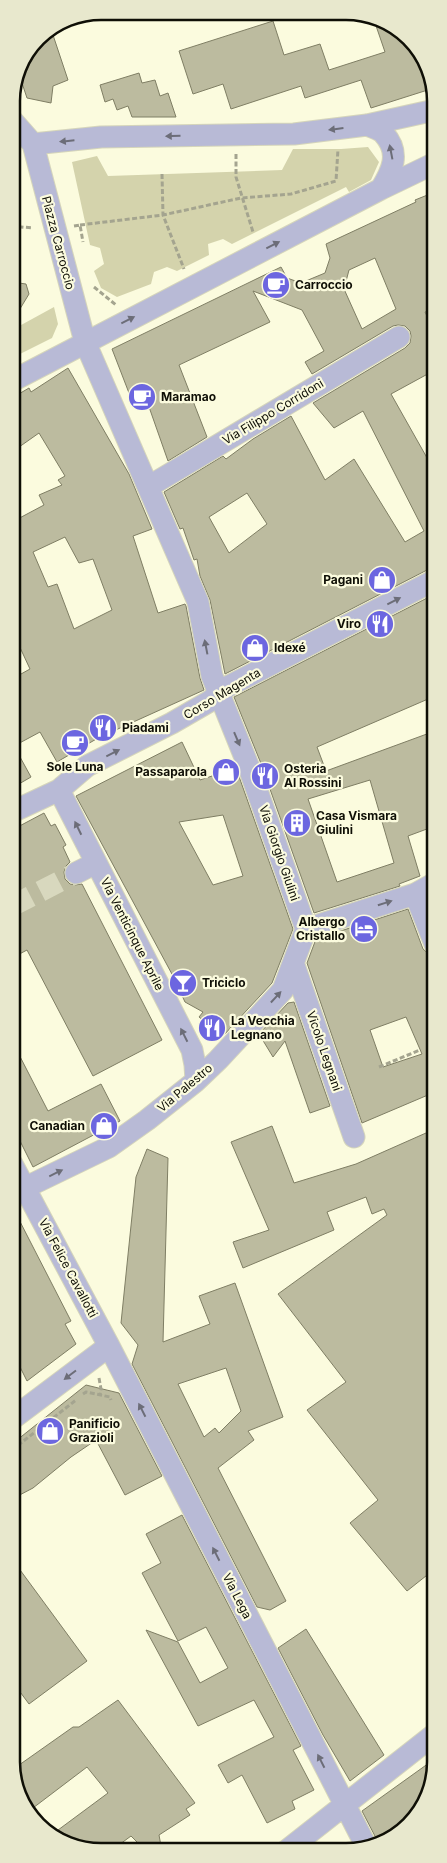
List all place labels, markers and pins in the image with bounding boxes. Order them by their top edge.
cafe icon: Carroccio [261,270,291,300]
place label: Carroccio [295,277,353,292]
cafe icon: Maramao [127,382,157,412]
place label: Maramao [161,389,216,404]
shop icon: Pagani [367,565,397,595]
place label: Pagani [323,572,363,587]
restaurant icon: Viro [365,609,395,639]
place label: Viro [337,616,361,631]
shop icon: Idexé [240,633,270,663]
place label: Idexé [274,640,306,655]
restaurant icon: Piadami [88,713,118,743]
place label: Piadami [122,720,169,735]
cafe icon: Sole Luna [60,728,90,758]
shop icon: Passaparola [211,757,241,787]
place label: Sole Luna [46,759,104,774]
restaurant icon: Osteria Al Rossini [250,761,280,791]
place label: Osteria Al Rossini [284,761,342,790]
place label: Passaparola [135,764,207,779]
building icon: Casa Vismara Giulini [282,808,312,838]
place label: Casa Vismara Giulini [316,808,397,837]
place label: Albergo Cristallo [296,914,345,943]
hotel icon: Albergo Cristallo [349,914,379,944]
bar icon: Triciclo [168,968,198,998]
place label: Triciclo [202,975,246,990]
restaurant icon: La Vecchia Legnano [197,1013,227,1043]
place label: La Vecchia Legnano [231,1013,295,1042]
shop icon: Canadian [89,1111,119,1141]
place label: Canadian [29,1118,85,1133]
shop icon: Panificio Grazioli [35,1416,65,1446]
place label: Panificio Grazioli [69,1416,120,1445]

